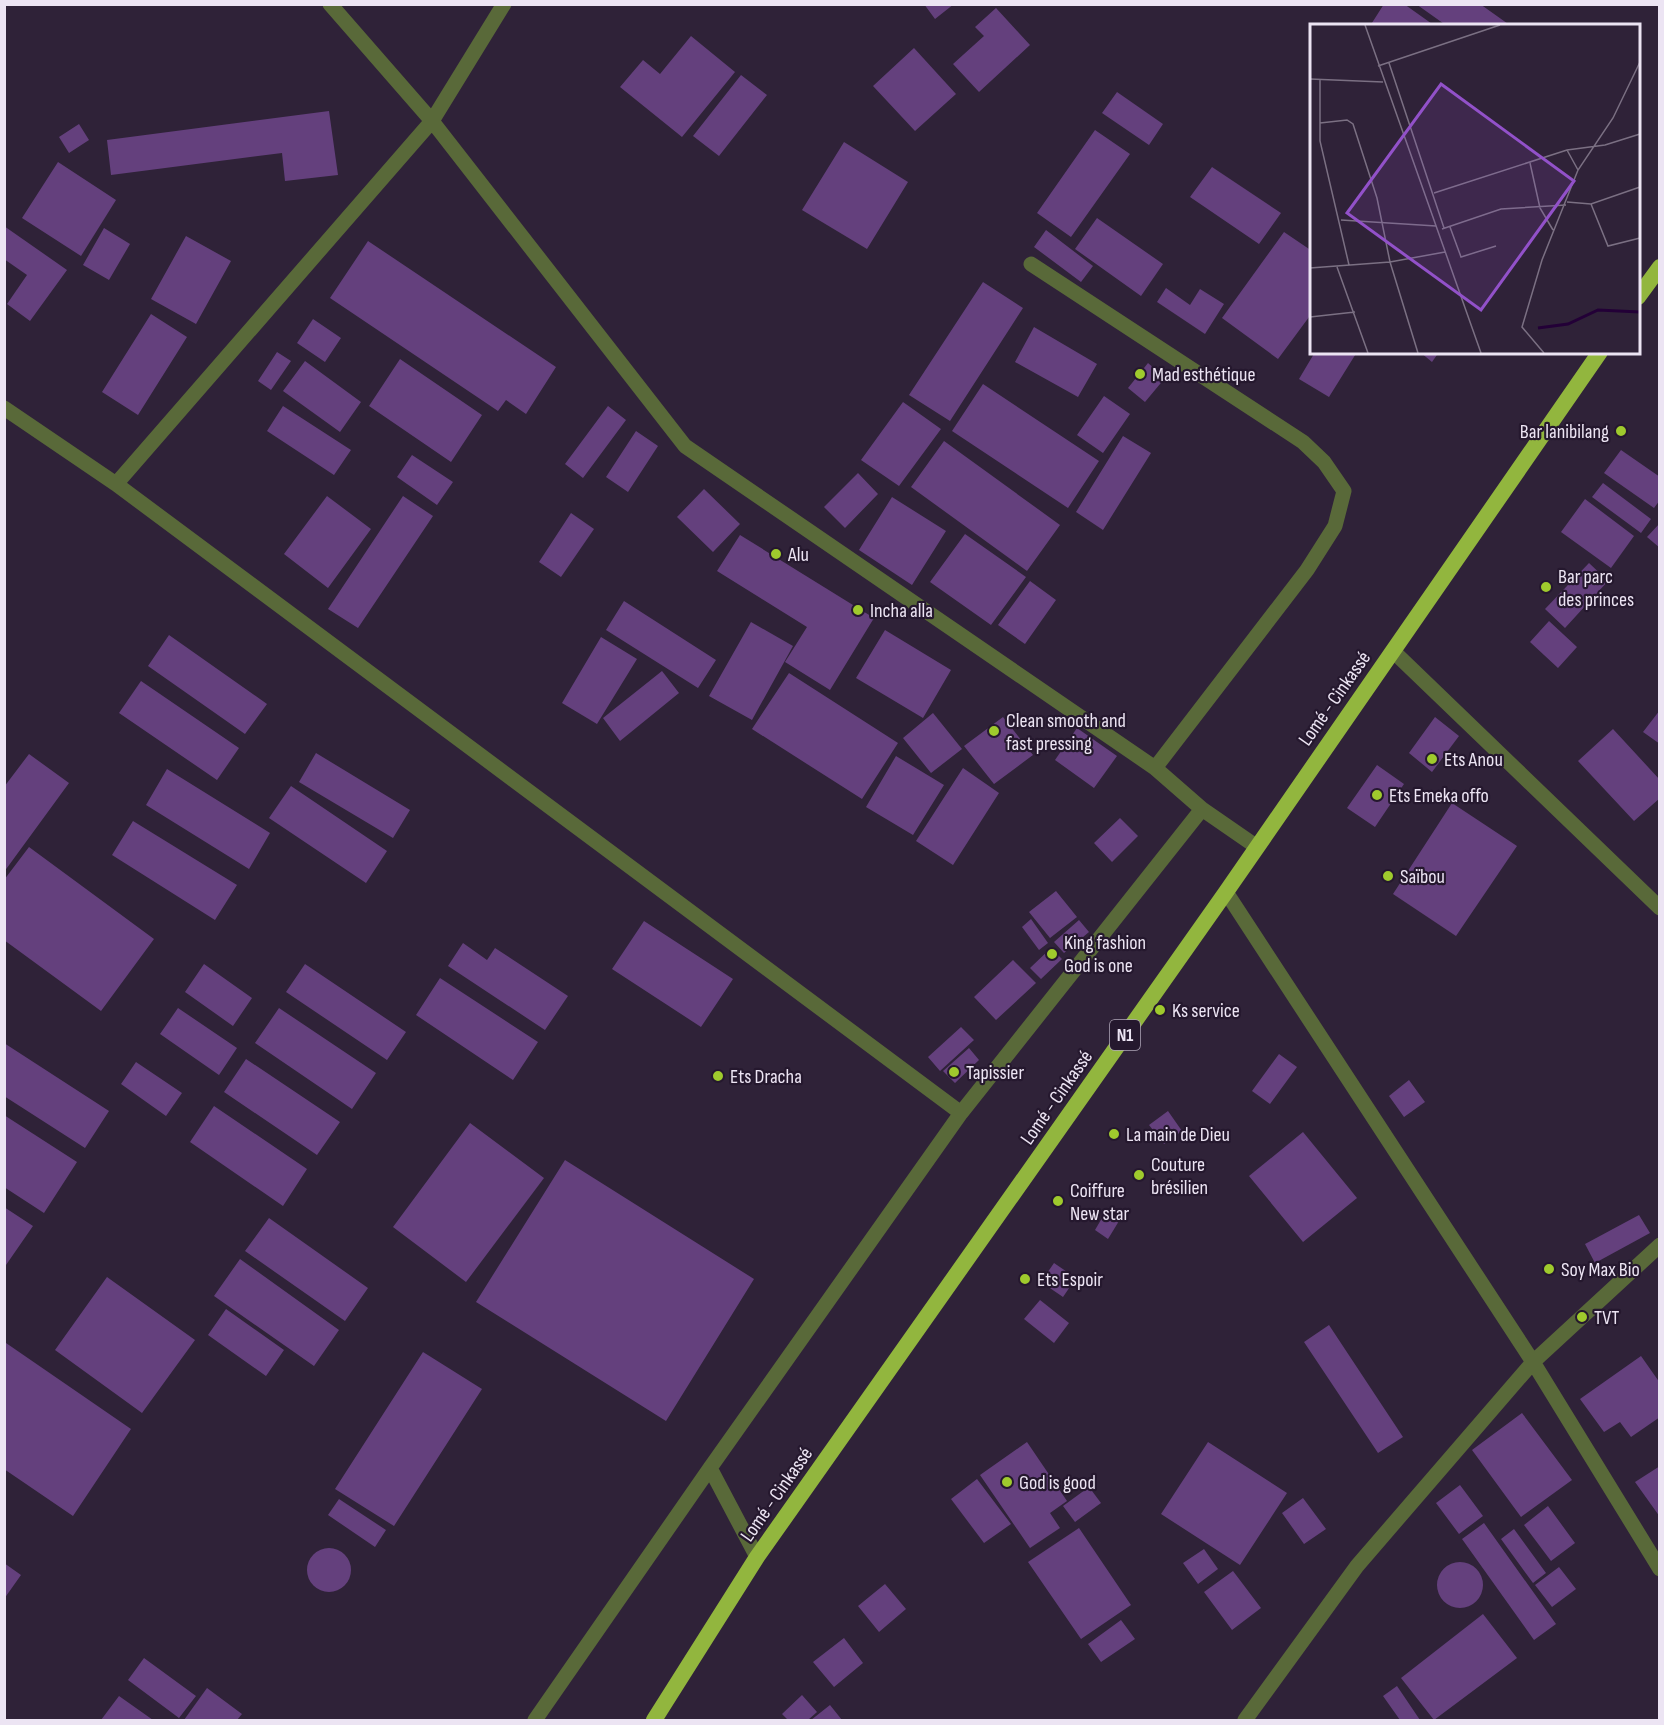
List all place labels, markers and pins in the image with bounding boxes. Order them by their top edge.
place label: Mad esthétique [1152,363,1256,387]
marker: Mad esthétique [1133,367,1147,381]
place label: Bar lanibilang [1520,420,1609,444]
marker: Bar lanibilang [1614,424,1628,438]
place label: Alu [787,543,809,567]
marker: Alu [769,547,783,561]
place label: Bar parc des princes [1558,565,1634,612]
marker: Bar parc des princes [1539,580,1553,594]
place label: Incha alla [870,599,933,623]
marker: Incha alla [851,603,865,617]
place label: Clean smooth and fast pressing [1006,709,1126,756]
marker: Clean smooth and fast pressing [987,724,1001,738]
place label: Ets Anou [1444,748,1503,772]
marker: Ets Anou [1425,752,1439,766]
place label: Ets Emeka offo [1389,784,1489,808]
marker: Ets Emeka offo [1370,788,1384,802]
place label: Saïbou [1400,865,1445,889]
marker: Saïbou [1381,869,1395,883]
place label: King fashion God is one [1064,931,1146,978]
marker: King fashion God is one [1045,947,1059,961]
place label: Ks service [1172,999,1240,1023]
marker: Ks service [1153,1003,1167,1017]
place label: Tapissier [966,1061,1024,1085]
place label: Ets Dracha [730,1065,802,1089]
marker: Tapissier [947,1065,961,1079]
marker: Ets Dracha [711,1069,725,1083]
place label: La main de Dieu [1126,1123,1230,1147]
marker: La main de Dieu [1107,1127,1121,1141]
place label: Couture brésilien [1151,1153,1208,1200]
marker: Couture brésilien [1132,1168,1146,1182]
place label: Coiffure New star [1070,1179,1129,1226]
marker: Coiffure New star [1051,1194,1065,1208]
place label: Soy Max Bio [1561,1258,1640,1282]
marker: Soy Max Bio [1542,1262,1556,1276]
place label: Ets Espoir [1037,1268,1103,1292]
marker: Ets Espoir [1018,1272,1032,1286]
place label: TVT [1594,1306,1619,1330]
marker: TVT [1575,1310,1589,1324]
place label: God is good [1019,1471,1096,1495]
marker: God is good [1000,1475,1014,1489]

